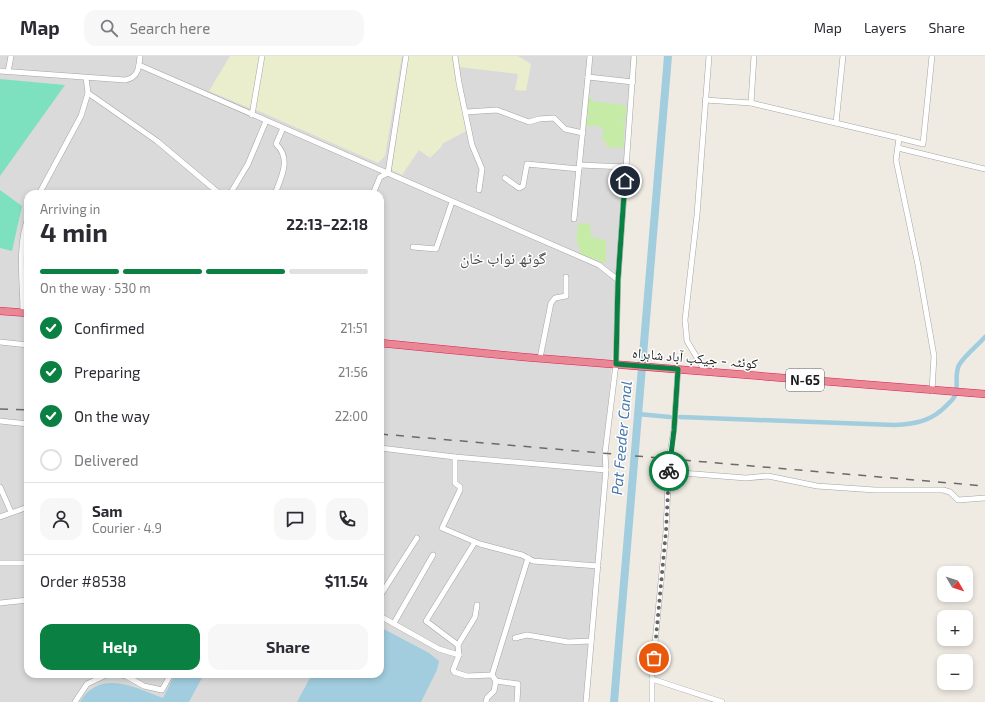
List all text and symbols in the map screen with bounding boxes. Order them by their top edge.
search box [84,10,364,46]
text: Map [20,16,60,39]
icon: search [98,17,120,39]
text: Search here [130,19,210,37]
text: Map [814,19,842,36]
text: Layers [864,19,906,36]
text: Share [928,19,965,36]
pin [608,164,642,198]
icon: home [614,170,636,192]
text: Arriving in [40,201,100,217]
text: 22:13–22:18 [286,215,368,233]
text: 4 min [40,216,108,247]
district label: گوٹھ نواب خان [460,248,546,269]
text: On the way · 530 m [40,280,151,296]
icon: check [40,317,62,339]
text: Confirmed [74,319,145,337]
text: 21:51 [340,320,368,336]
street label: کوئٹہ - جیکب آباد شاہراہ [631,344,759,372]
icon: check [40,361,62,383]
text: Preparing [74,363,140,381]
text: 21:56 [338,364,368,380]
road number: N-65 [786,369,824,391]
water label: Pat Feeder Canal [607,380,635,496]
icon: check [40,405,62,427]
text: On the way [74,407,150,425]
text: 22:00 [335,408,368,424]
text: Delivered [74,451,139,469]
courier [649,451,689,491]
icon: bike [658,460,680,482]
button: person [40,498,82,540]
button: chat [274,498,316,540]
button: phone [326,498,368,540]
text: Sam [92,502,123,520]
text: Courier · 4.9 [92,520,162,536]
north arrow [937,566,973,602]
map controls [937,566,973,690]
text: Order #8538 [40,572,126,590]
text: $11.54 [325,572,368,590]
button: + [937,610,973,646]
button: Help [40,624,200,670]
button: Share [208,624,368,670]
pin [637,641,671,675]
icon: bag [643,647,665,669]
button: − [937,654,973,690]

